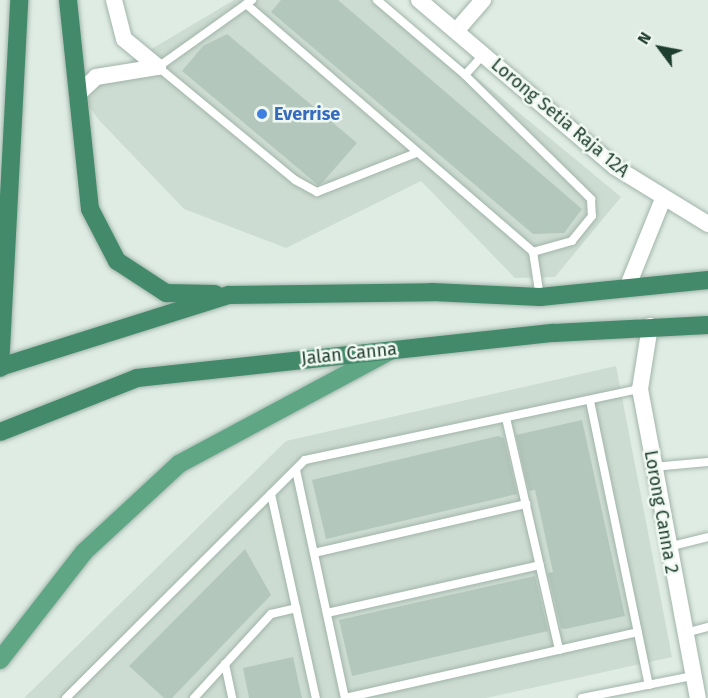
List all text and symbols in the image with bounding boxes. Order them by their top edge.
north arrow [630,18,690,78]
text: N [633,29,655,48]
street label: Lorong Setia Raja 12A [487,54,633,182]
place label: Everrise [274,103,340,125]
marker: Everrise [255,107,269,121]
street label: Jalan Canna [300,338,398,370]
street label: Lorong Canna 2 [640,449,682,575]

